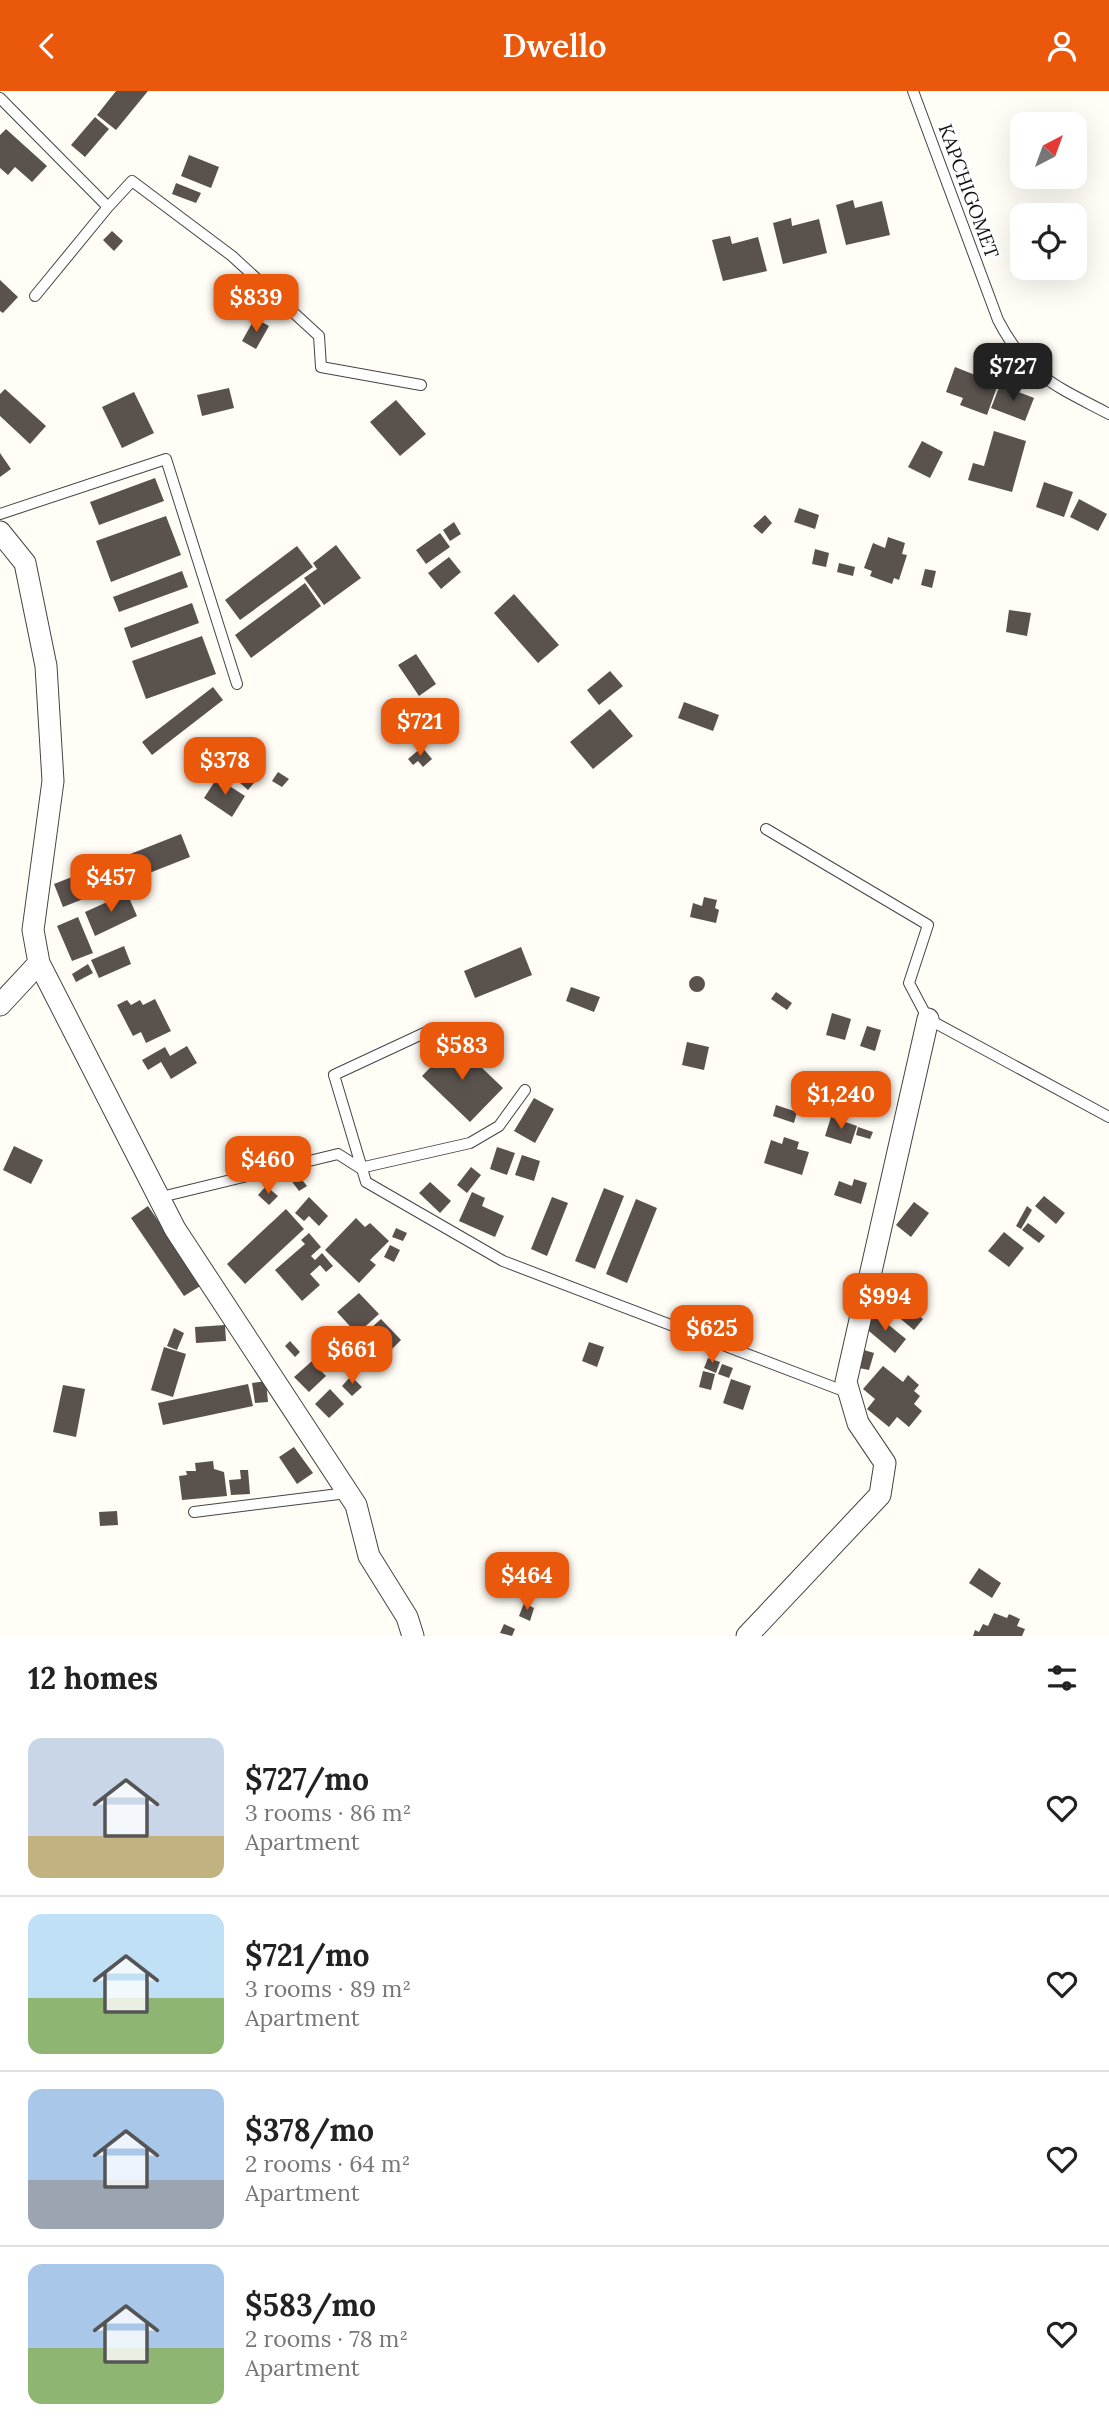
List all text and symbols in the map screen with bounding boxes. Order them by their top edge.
text: Dwello [502,25,607,66]
icon: back [28,27,66,65]
icon: person [1043,27,1081,65]
north arrow [1010,112,1087,189]
map controls [1010,112,1087,280]
street label: KAPCHIGOMET [934,120,1004,262]
button: locate [1010,203,1087,280]
pin: $839 [215,275,297,334]
text: $839 [230,282,282,311]
pin: $727 [972,343,1054,403]
text: $727 [989,351,1037,380]
pin: $721 [379,699,461,758]
text: $721 [397,706,443,735]
pin: $378 [184,737,266,797]
text: $378 [200,745,250,774]
pin: $457 [70,855,152,914]
text: $457 [86,862,136,891]
pin: $583 [421,1023,503,1082]
text: $583 [436,1030,488,1059]
pin: $1,240 [784,1072,898,1131]
text: $1,240 [807,1079,875,1108]
pin: $460 [227,1137,309,1196]
text: $460 [241,1144,295,1173]
pin: $994 [844,1273,926,1333]
text: $994 [859,1281,911,1310]
pin: $625 [671,1305,753,1365]
text: $625 [686,1313,738,1342]
pin: $661 [311,1327,393,1386]
text: $661 [327,1334,377,1363]
pin: $464 [486,1553,568,1612]
text: $464 [501,1560,553,1589]
text: 12 homes [28,1659,158,1697]
icon: filters [1043,1659,1081,1697]
text: $727/mo [245,1760,369,1798]
icon: home [84,1766,168,1850]
icon: heart [1043,1789,1081,1827]
text: 3 rooms · 86 m² [245,1798,411,1827]
text: Apartment [245,1827,360,1856]
text: $721/mo [245,1936,370,1974]
icon: home [84,1942,168,2026]
icon: heart [1043,1965,1081,2003]
text: 3 rooms · 89 m² [245,1974,411,2003]
text: Apartment [245,2003,360,2032]
text: $378/mo [245,2111,374,2149]
icon: home [84,2117,168,2201]
icon: heart [1043,2140,1081,2178]
text: 2 rooms · 64 m² [245,2149,410,2178]
text: Apartment [245,2178,360,2207]
text: $583/mo [245,2286,376,2324]
icon: home [84,2292,168,2376]
icon: heart [1043,2315,1081,2353]
text: 2 rooms · 78 m² [245,2324,408,2353]
text: Apartment [245,2353,360,2382]

